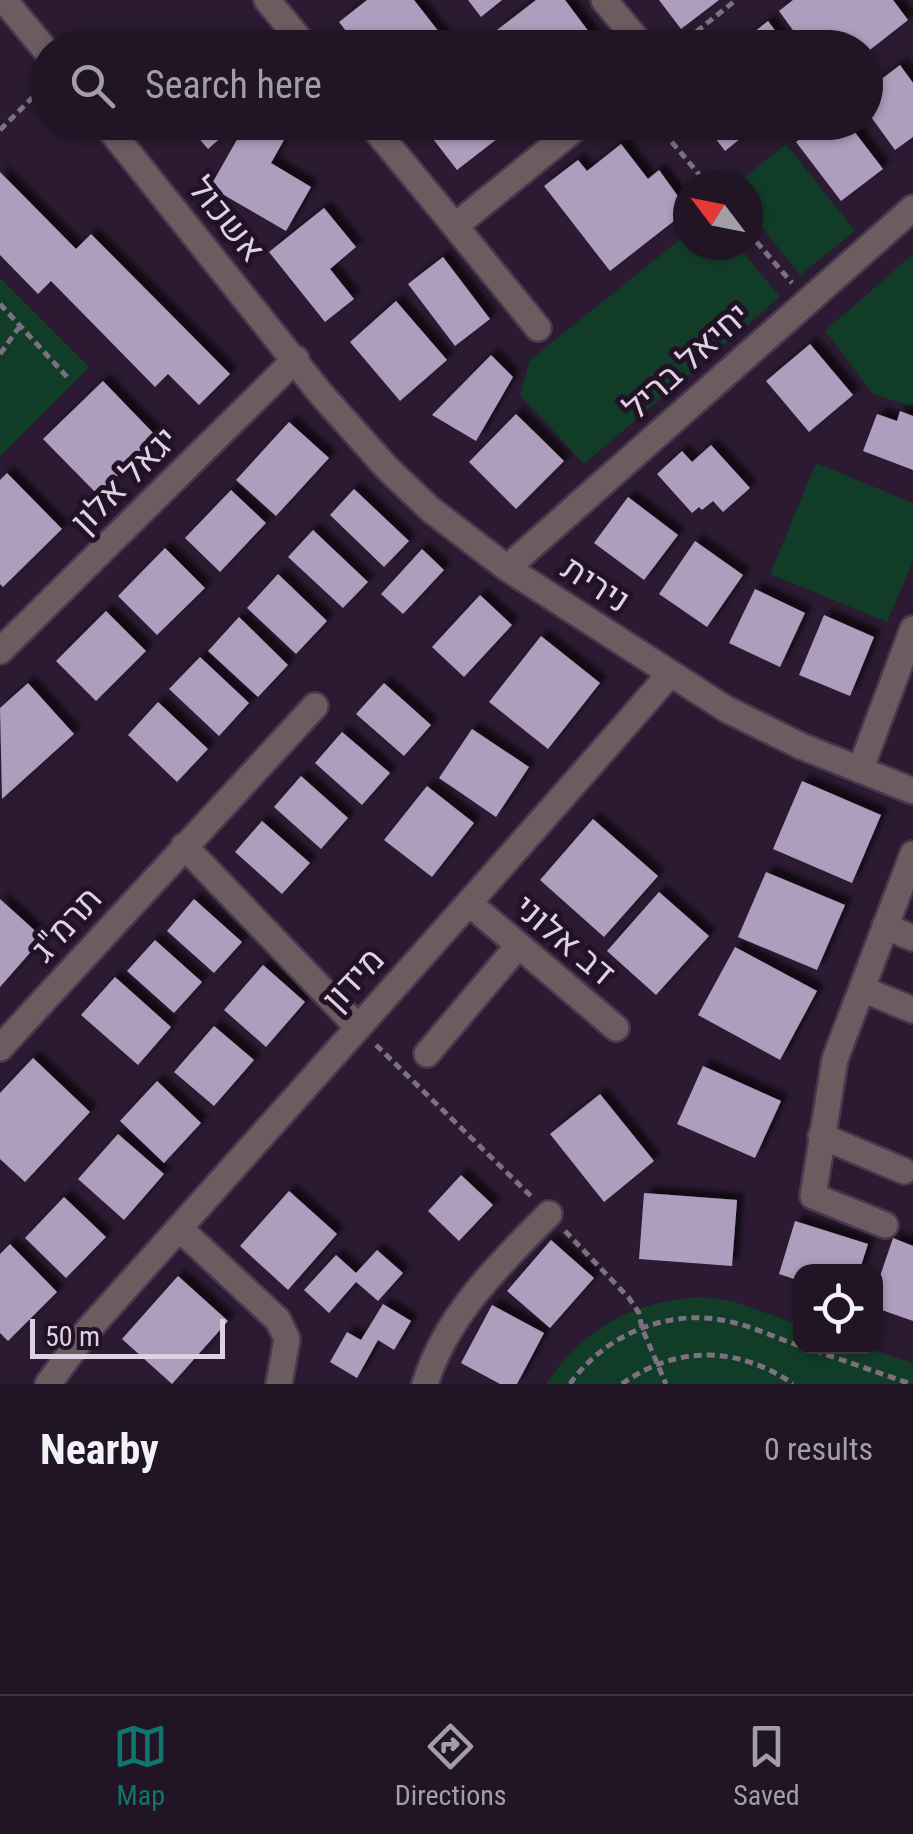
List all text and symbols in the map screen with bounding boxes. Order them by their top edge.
search box [30,30,883,140]
icon: search [65,58,120,113]
text: Search here [145,63,322,107]
street label: אשכול [180,169,273,270]
north arrow [673,170,763,260]
street label: יחיאל בריל [615,294,758,428]
street label: יגאל אלון [63,419,186,542]
street label: נירית [554,547,637,621]
street label: תרמ"ג [22,879,110,970]
street label: דב אלוני [506,887,623,994]
street label: מידון [314,939,393,1019]
map controls [793,1264,883,1354]
button: locate [793,1264,883,1354]
scale bar [30,1314,225,1358]
text: 50 m [45,1320,100,1353]
text: Nearby [40,1425,159,1474]
text: 0 results [764,1430,873,1468]
tab: Map [113,1719,168,1812]
tab: Directions [395,1719,507,1812]
tab: Saved [733,1719,800,1812]

